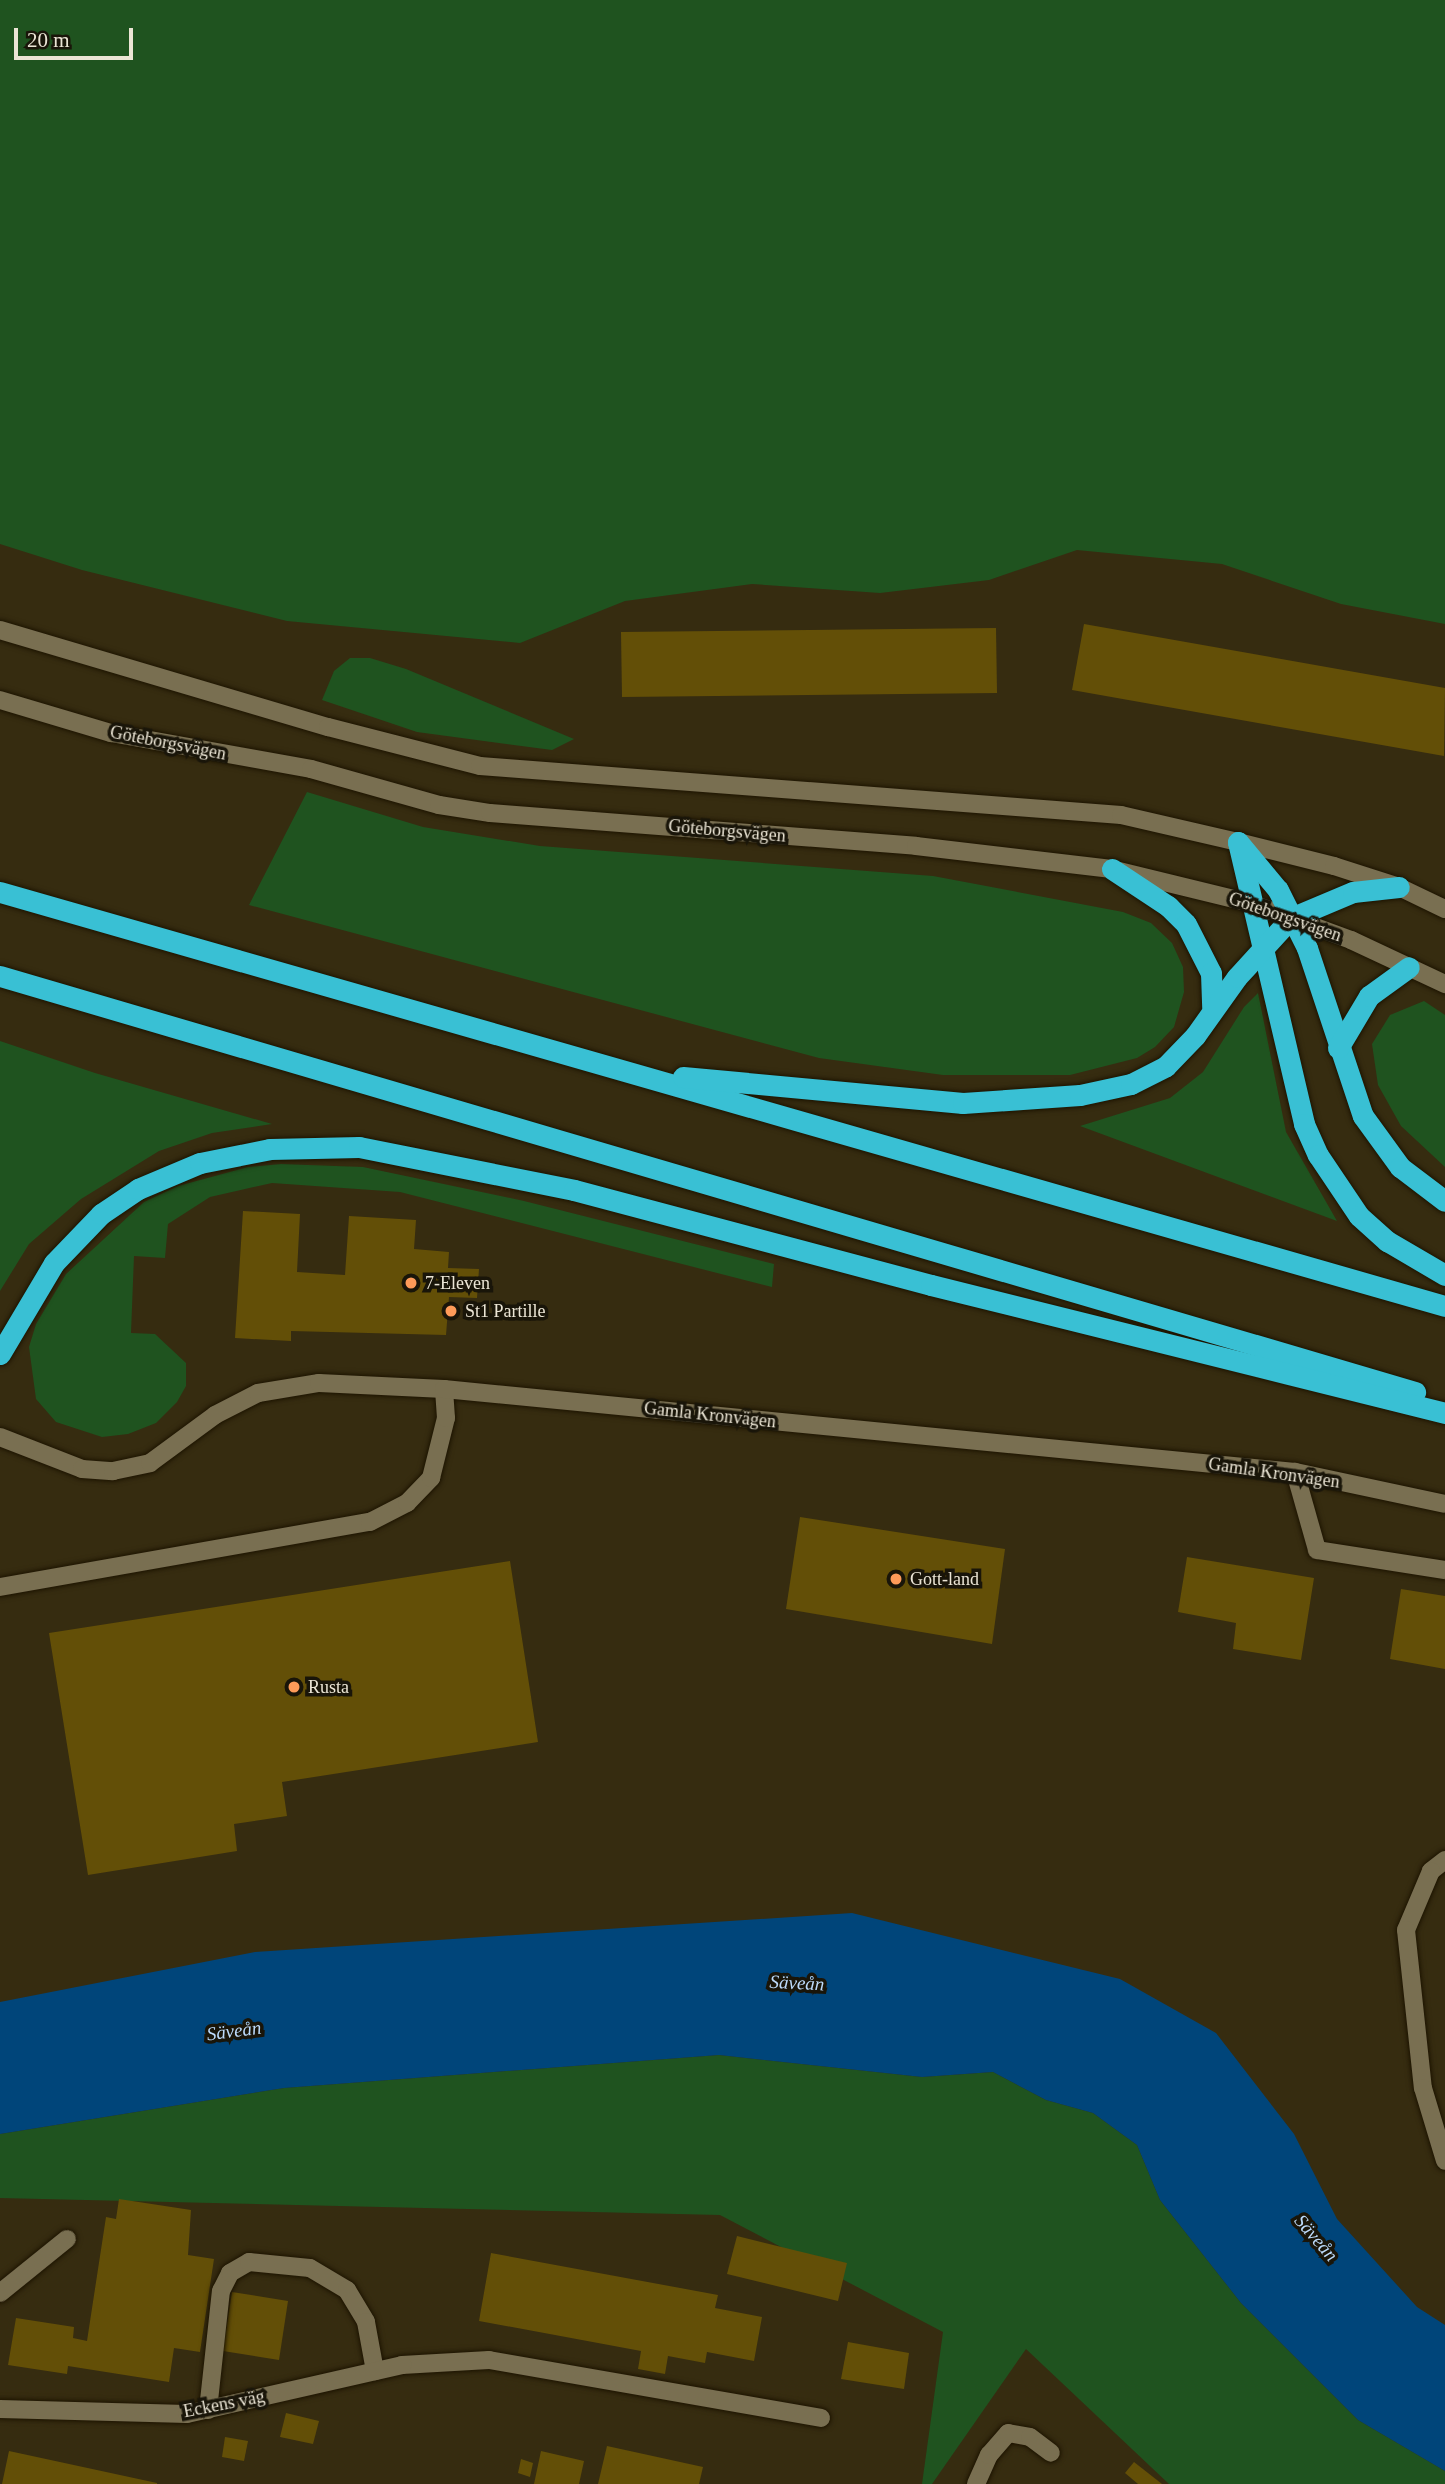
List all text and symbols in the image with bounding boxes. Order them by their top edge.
scale bar [18,14,136,58]
text: 20 m [27,28,70,52]
street label: Göteborgsvägen [108,721,228,765]
street label: Göteborgsvägen [667,815,787,847]
street label: Göteborgsvägen [1226,888,1344,946]
place label: 7-Eleven [425,1272,490,1294]
marker: 7-Eleven [403,1275,419,1291]
place label: St1 Partille [465,1300,545,1322]
marker: St1 Partille [443,1303,459,1319]
street label: Gamla Kronvägen [643,1397,777,1433]
street label: Gamla Kronvägen [1207,1453,1341,1493]
place label: Gott-land [910,1568,979,1590]
marker: Gott-land [888,1571,904,1587]
place label: Rusta [308,1676,349,1698]
marker: Rusta [286,1679,302,1695]
water label: Säveån [769,1970,825,1996]
water label: Säveån [205,2016,263,2046]
water label: Säveån [1289,2210,1343,2266]
street label: Eckens väg [181,2386,267,2422]

